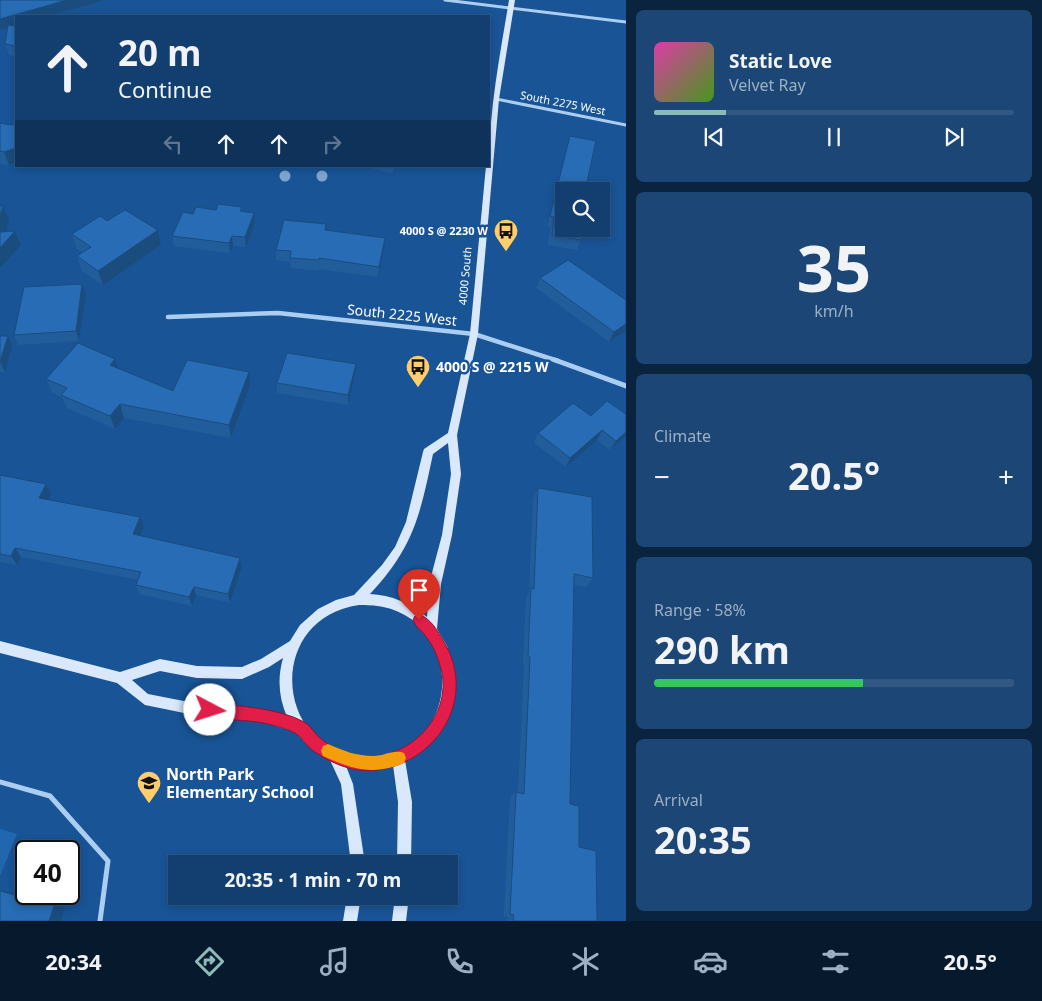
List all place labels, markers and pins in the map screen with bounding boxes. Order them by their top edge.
bus stop icon: 4000 S @ 2230 W [493,218,519,252]
place label: 4000 S @ 2230 W [400,223,488,238]
bus stop icon: 4000 S @ 2215 W [405,354,431,388]
place label: 4000 S @ 2215 W [436,357,549,376]
pin [398,569,440,620]
place label: North Park Elementary School [166,763,314,803]
school or university icon: North Park Elementary School [136,770,162,804]

